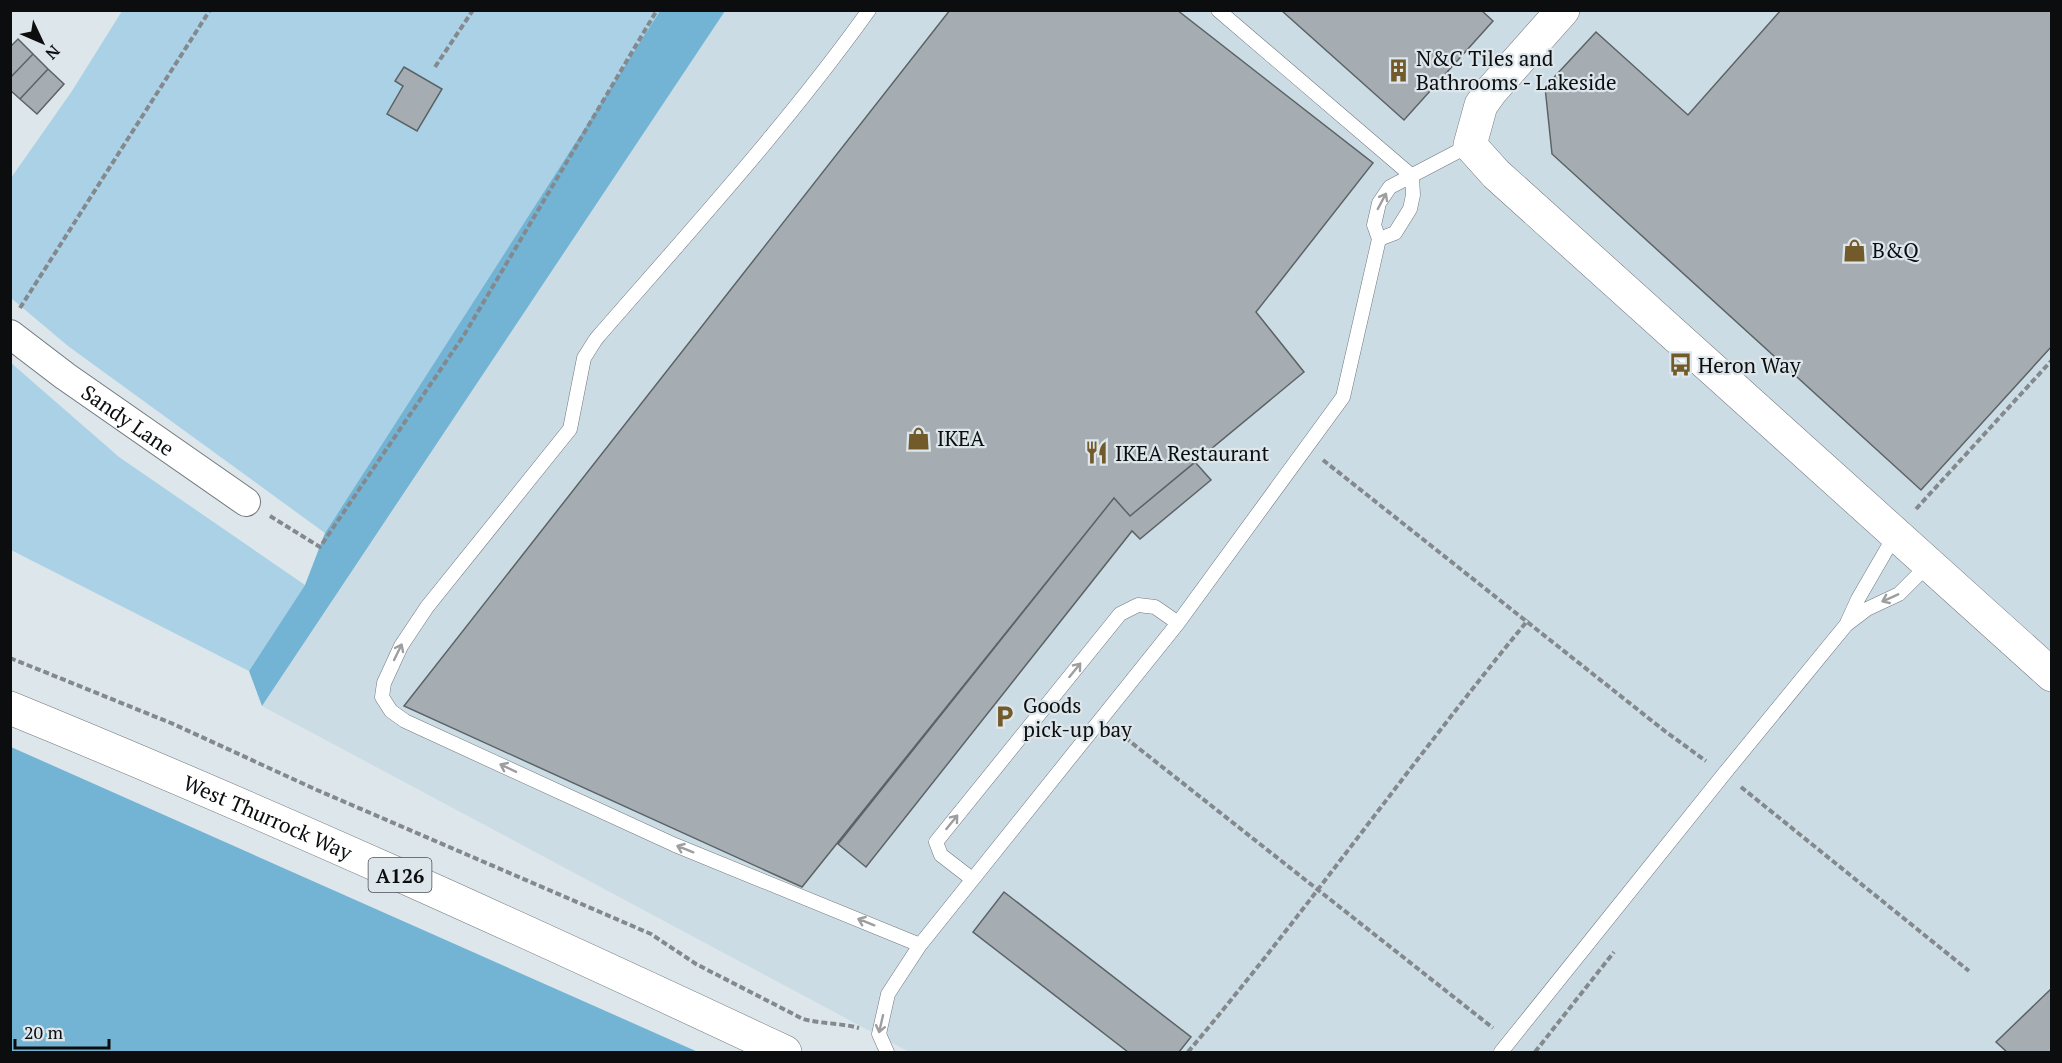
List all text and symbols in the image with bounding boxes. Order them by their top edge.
north arrow [12,12,72,72]
text: N [41,40,65,64]
place label: N&C Tiles and Bathrooms - Lakeside [1416,44,1617,96]
building icon: N&C Tiles and Bathrooms - Lakeside [1385,57,1411,83]
one-way arrow [1376,193,1388,210]
place label: B&Q [1872,236,1919,264]
shop icon: B&Q [1841,237,1867,263]
place label: Heron Way [1698,351,1801,379]
bus stop icon: Heron Way [1667,352,1693,378]
street label: Sandy Lane [76,378,180,462]
place label: IKEA [937,424,985,452]
shop icon: IKEA [906,425,932,451]
place label: IKEA Restaurant [1115,439,1269,467]
restaurant icon: IKEA Restaurant [1084,440,1110,466]
one-way arrow [1881,593,1899,605]
one-way arrow [393,644,405,662]
one-way arrow [1068,662,1081,678]
place label: Goods pick-up bay [1023,691,1132,743]
parking icon: Goods pick-up bay [992,704,1018,730]
one-way arrow [499,762,517,773]
street label: West Thurrock Way [179,768,357,866]
one-way arrow [946,814,959,830]
one-way arrow [677,843,695,854]
road number: A126 [368,858,432,892]
one-way arrow [857,916,876,927]
scale bar [15,1012,110,1050]
one-way arrow [875,1014,887,1033]
text: 20 m [24,1020,64,1044]

